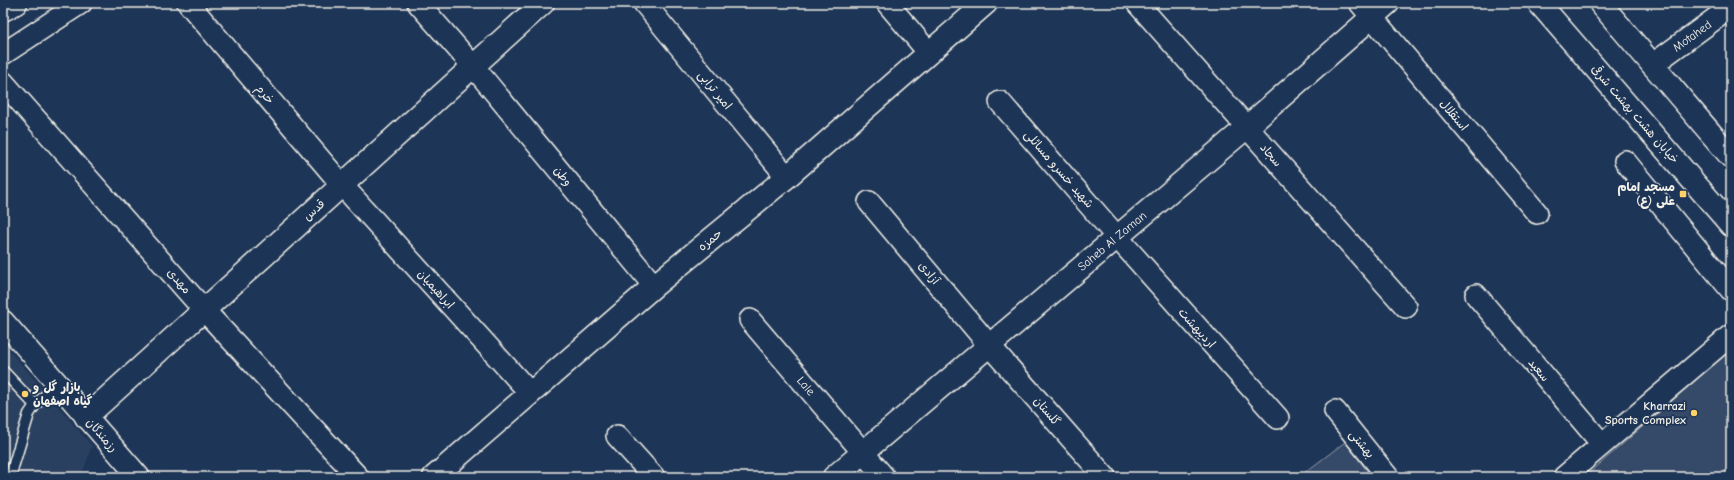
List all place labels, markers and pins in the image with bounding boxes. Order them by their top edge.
place label: مسجد امام علی (ع) [1617,180,1676,209]
marker: مسجد امام علی (ع) [1678,189,1688,199]
place label: بازار گل و گیاه اصفهان [32,379,93,408]
marker: بازار گل و گیاه اصفهان [20,389,30,399]
place label: Kharrazi Sports Complex [1605,399,1686,427]
marker: Kharrazi Sports Complex [1689,408,1699,418]

